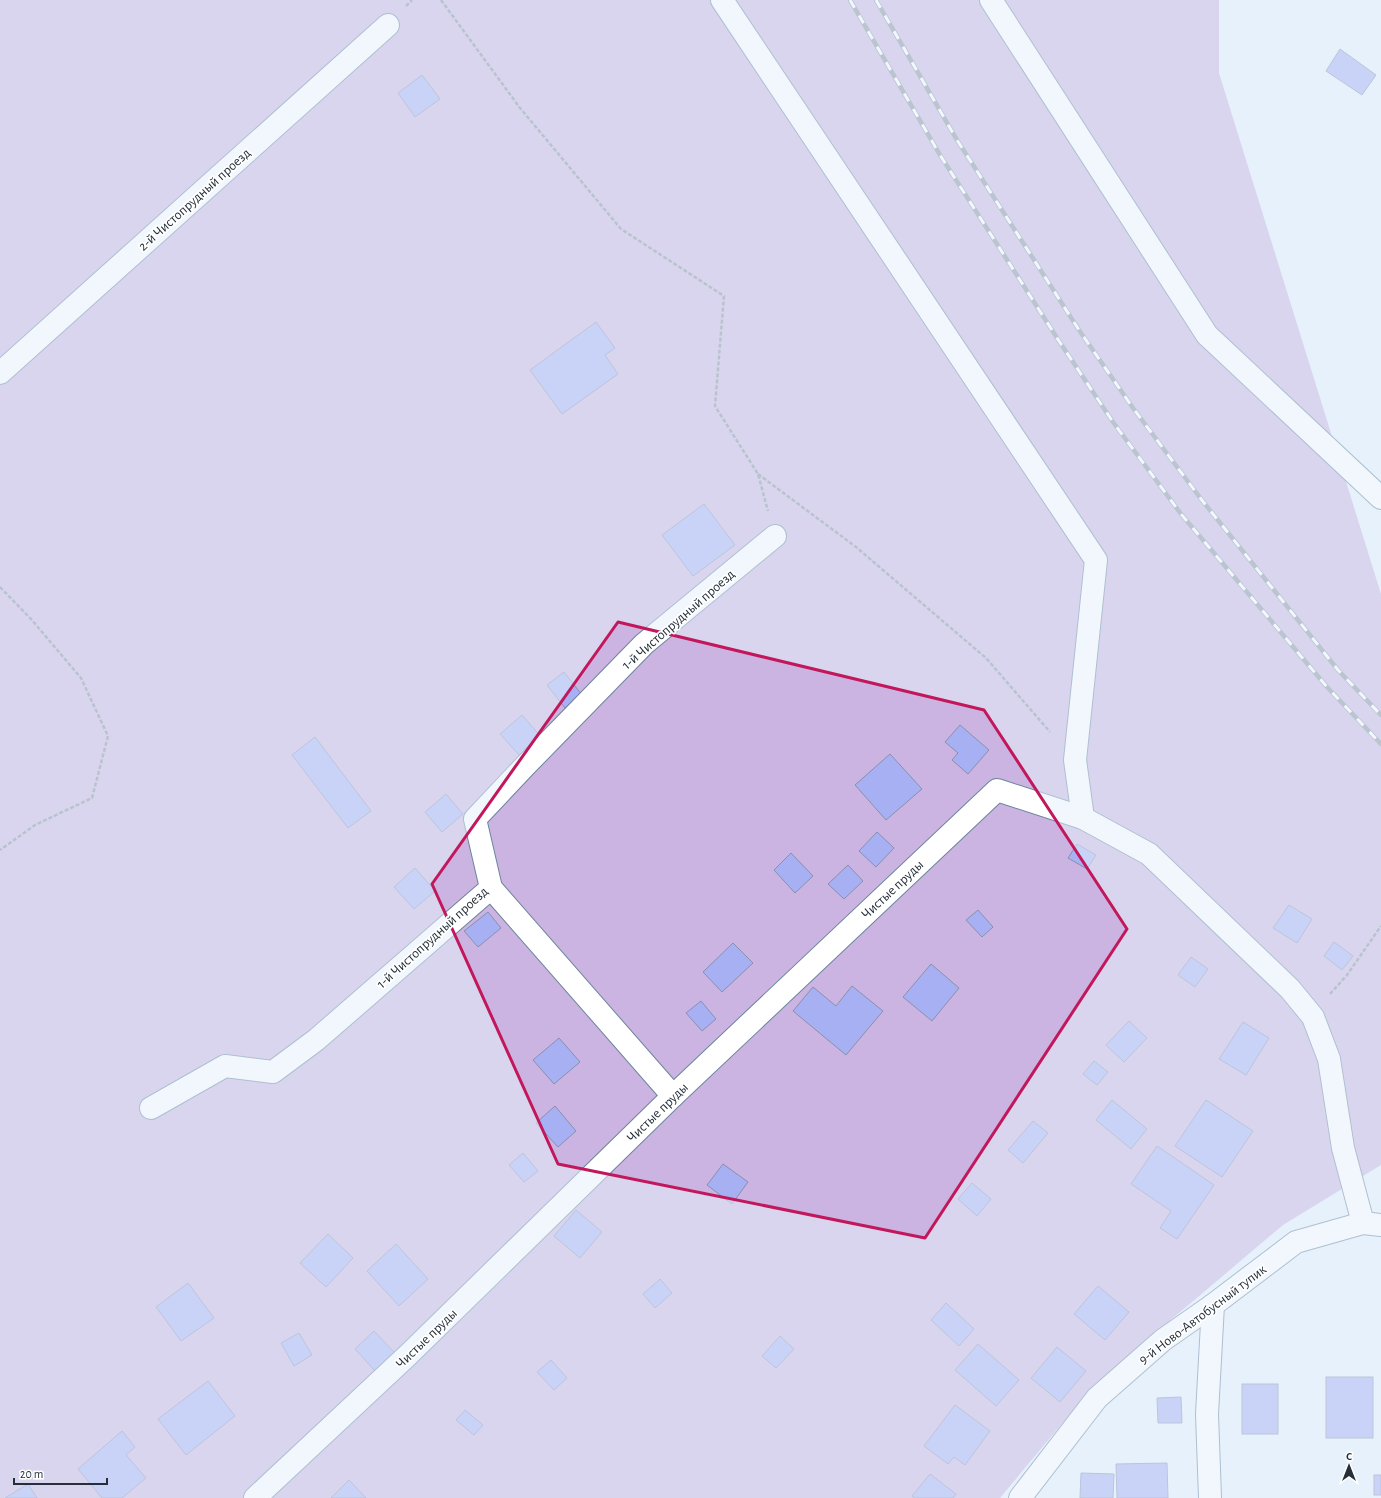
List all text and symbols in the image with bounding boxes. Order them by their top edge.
street label: 2-й Чистопрудный проезд [136,146,254,254]
street label: 1-й Чистопрудный проезд [620,567,738,672]
street label: Чистые пруды [859,858,926,922]
street label: 1-й Чистопрудный проезд [374,884,491,991]
street label: Чистые пруды [624,1080,691,1145]
street label: 9-й Ново-Автобусный тупик [1136,1262,1269,1367]
street label: Чистые пруды [393,1306,460,1371]
north arrow [1329,1446,1369,1486]
text: С [1346,1451,1352,1462]
scale bar [14,1460,107,1486]
text: 20 m [20,1468,43,1480]

